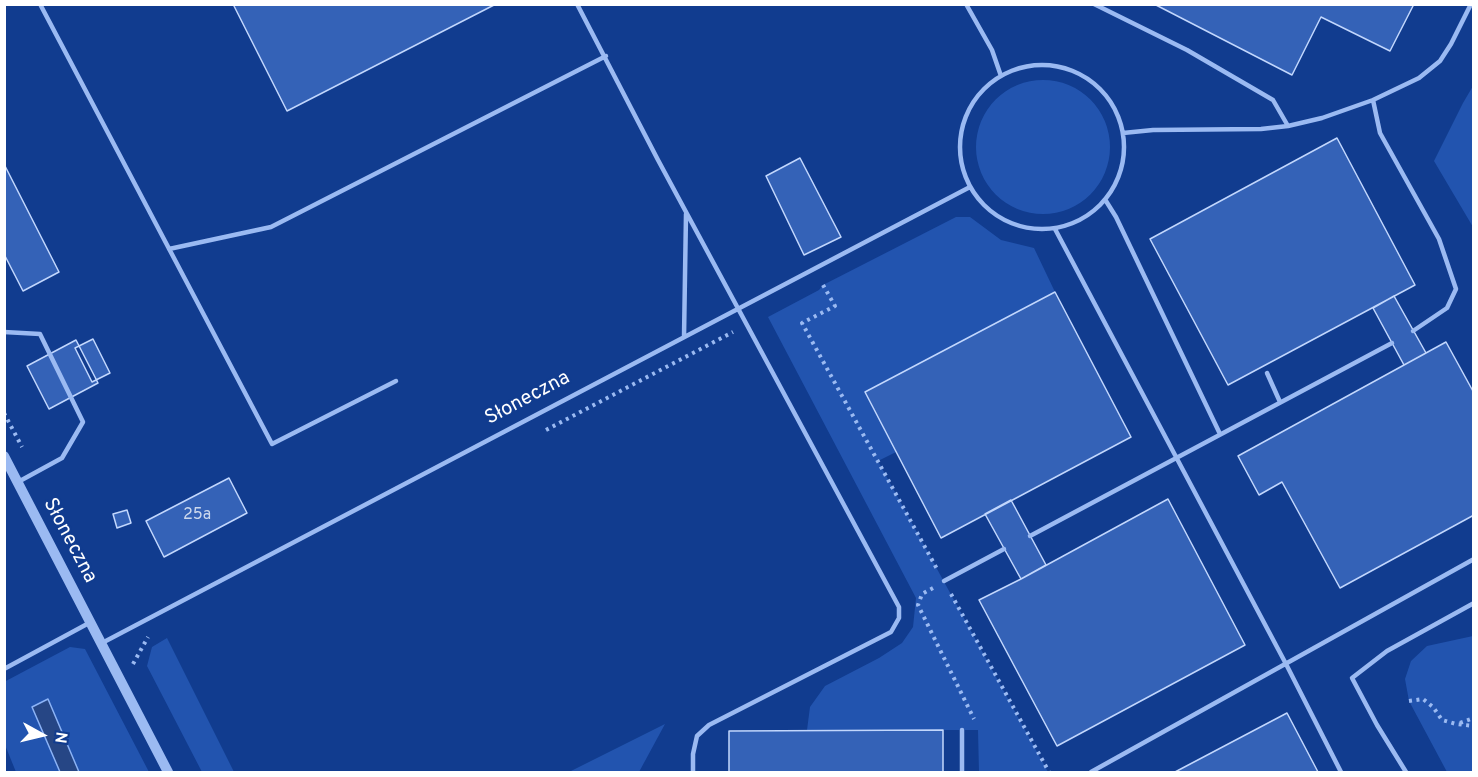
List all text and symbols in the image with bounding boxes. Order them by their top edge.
street label: Słoneczna [481,367,575,431]
street label: Słoneczna [37,494,101,588]
house number: 25a [183,506,211,526]
north arrow [12,705,72,765]
text: N [49,730,71,745]

